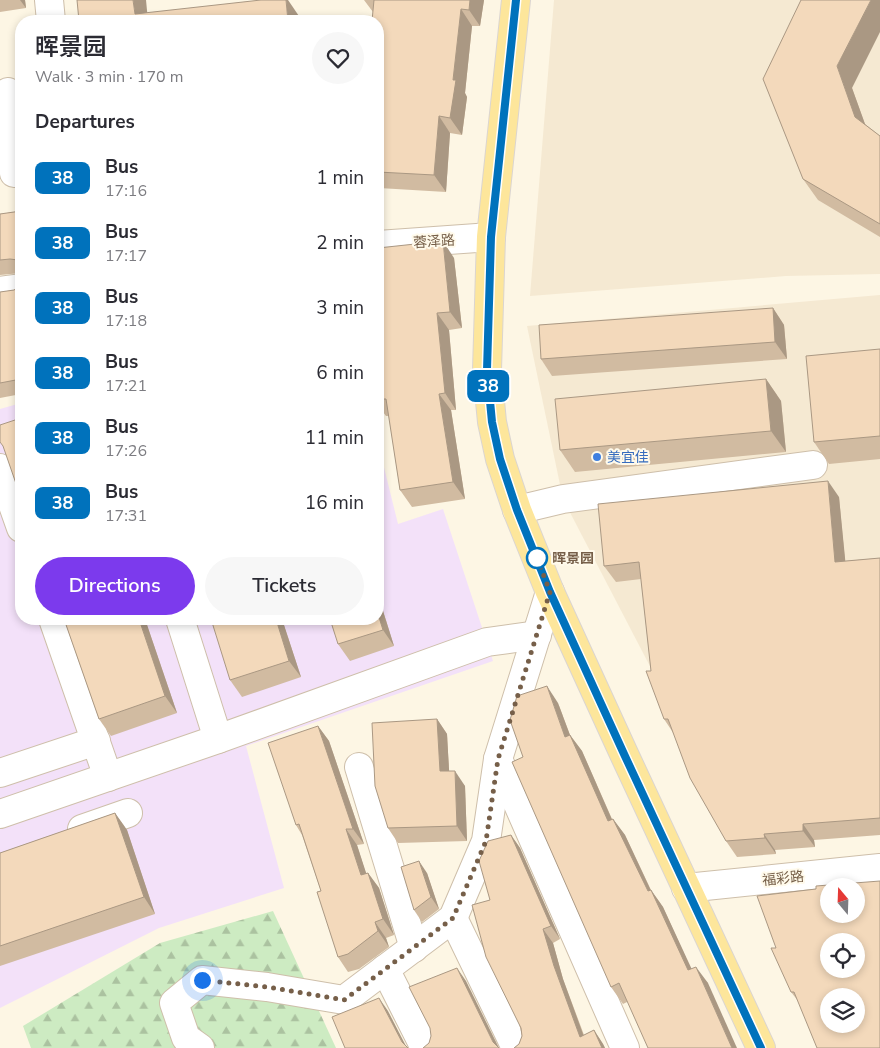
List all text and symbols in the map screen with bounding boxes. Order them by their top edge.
text: 晖景园 [35,31,107,63]
button: heart [312,32,364,84]
text: Walk · 3 min · 170 m [35,66,183,88]
text: Departures [35,109,135,135]
text: Bus [105,154,138,180]
text: 1 min [316,165,364,191]
text: 38 [52,166,73,190]
text: 17:16 [105,180,147,202]
text: Bus [105,219,138,245]
text: 2 min [316,230,364,256]
text: 38 [52,231,73,255]
street label: 蓉泽路 [412,231,456,252]
text: 17:17 [105,245,147,267]
text: Bus [105,284,138,310]
text: 3 min [316,295,364,321]
text: 38 [52,296,73,320]
text: 17:18 [105,310,147,332]
text: Bus [105,349,138,375]
text: 6 min [316,360,364,386]
text: 38 [52,361,73,385]
line badge: 38 [466,370,510,402]
text: 38 [477,374,499,398]
text: 17:21 [105,375,147,397]
text: Bus [105,414,138,440]
text: 11 min [305,425,364,451]
text: 38 [52,426,73,450]
text: 17:26 [105,440,147,462]
place label: 美宜佳 [607,448,649,467]
marker: 美宜佳 [591,451,603,463]
text: Bus [105,479,138,505]
text: 16 min [305,490,364,516]
text: 38 [52,491,73,515]
text: 17:31 [105,505,147,527]
marker: 晖景园 [526,547,548,569]
place label: 晖景园 [552,549,594,568]
button: Directions [35,557,195,615]
button: Tickets [205,557,364,615]
street label: 福彩路 [761,867,805,890]
north arrow [820,878,865,922]
map controls [820,878,865,1033]
button: locate [820,933,865,978]
your location [190,968,215,993]
button: layers [820,988,865,1033]

